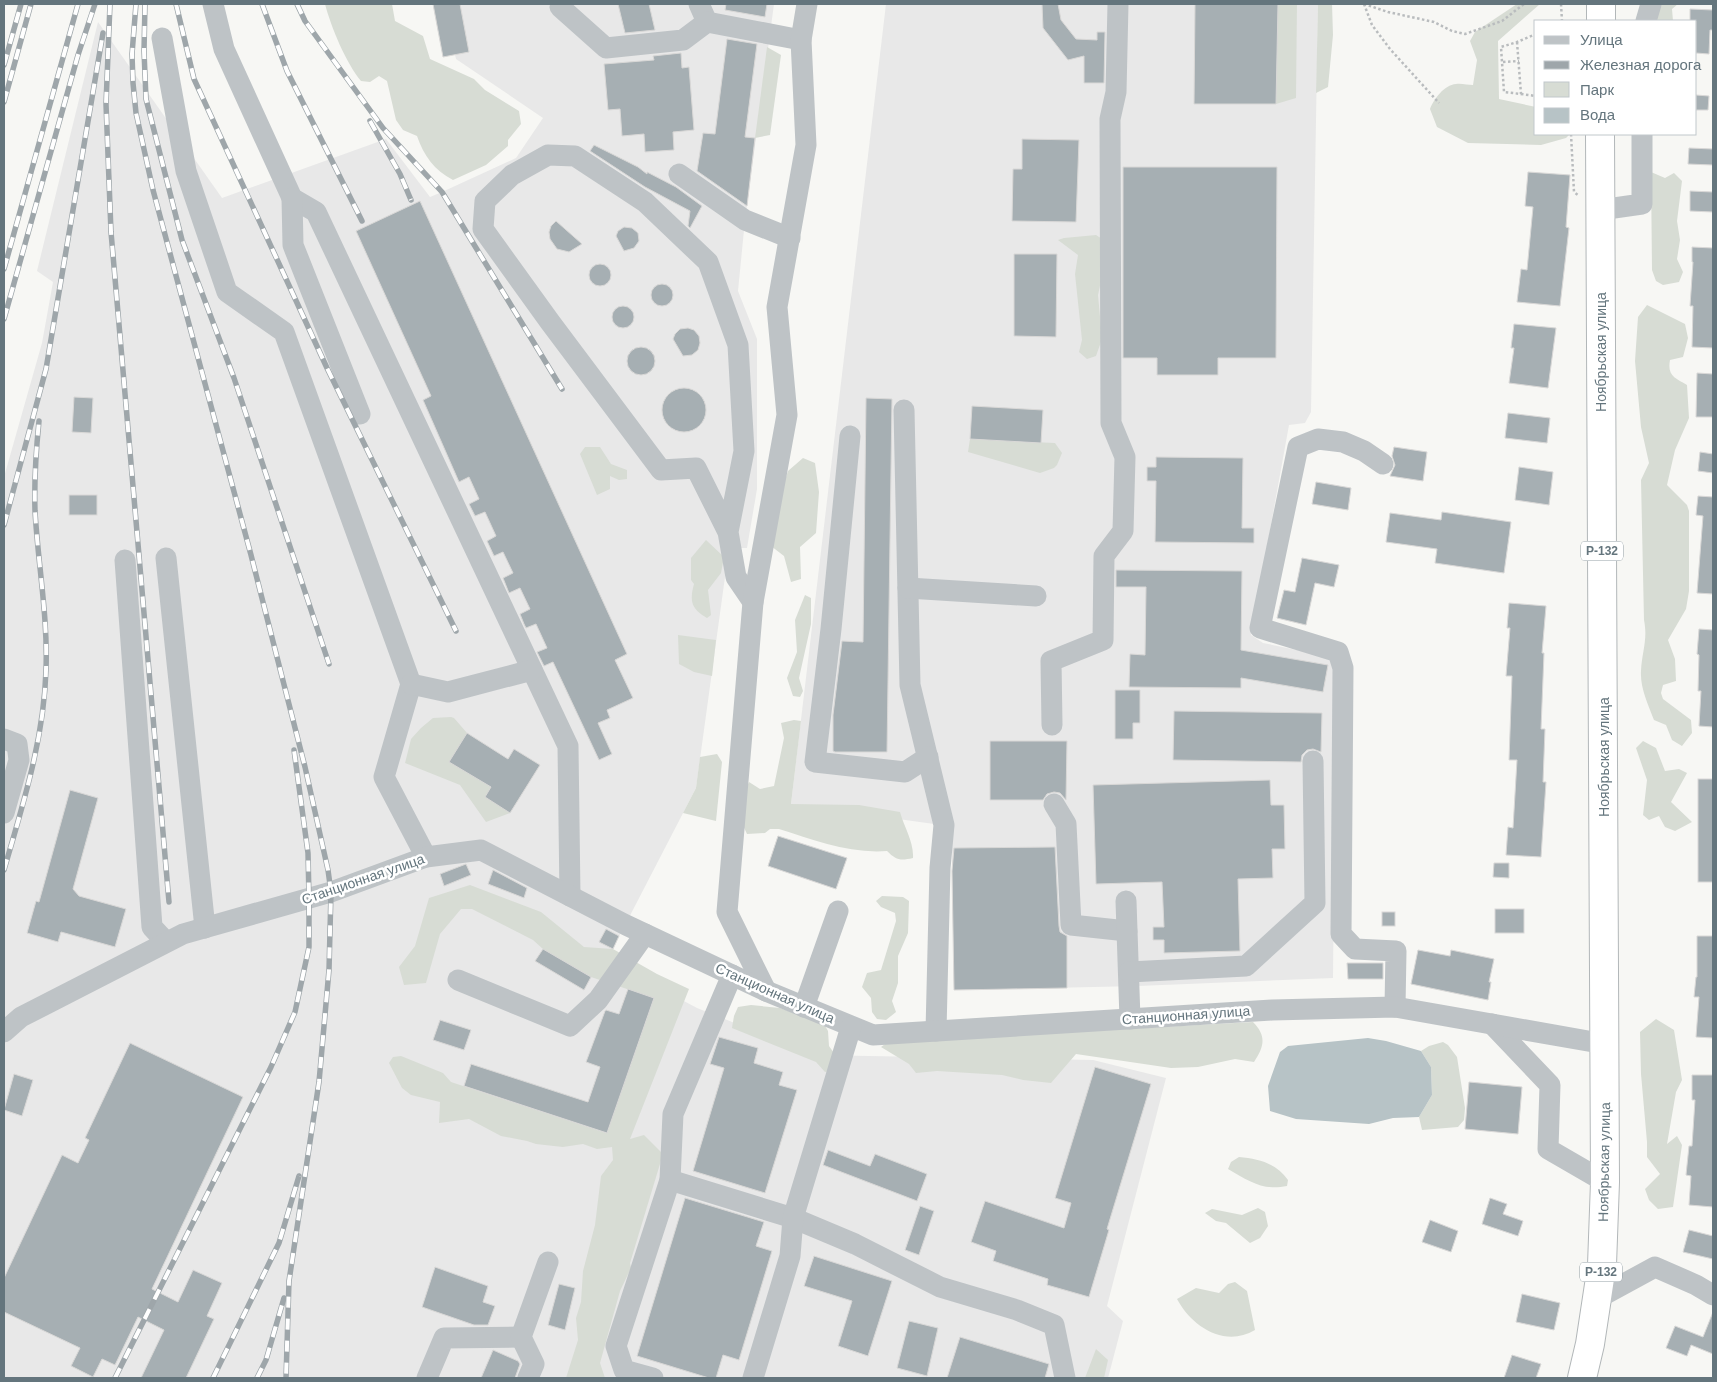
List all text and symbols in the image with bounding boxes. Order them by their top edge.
legend [1534,20,1697,135]
text: Улица [1580,31,1623,48]
text: Железная дорога [1580,56,1702,73]
text: Парк [1580,81,1614,98]
text: Вода [1580,106,1616,123]
street label: Ноябрьская улица [1593,292,1609,412]
road number: Р-132 [1581,542,1623,560]
street label: Ноябрьская улица [1596,697,1612,817]
street label: Станционная улица [300,850,427,908]
street label: Станционная улица [713,960,837,1027]
street label: Станционная улица [1121,1003,1251,1027]
street label: Ноябрьская улица [1595,1102,1613,1222]
road number: Р-132 [1580,1262,1622,1282]

